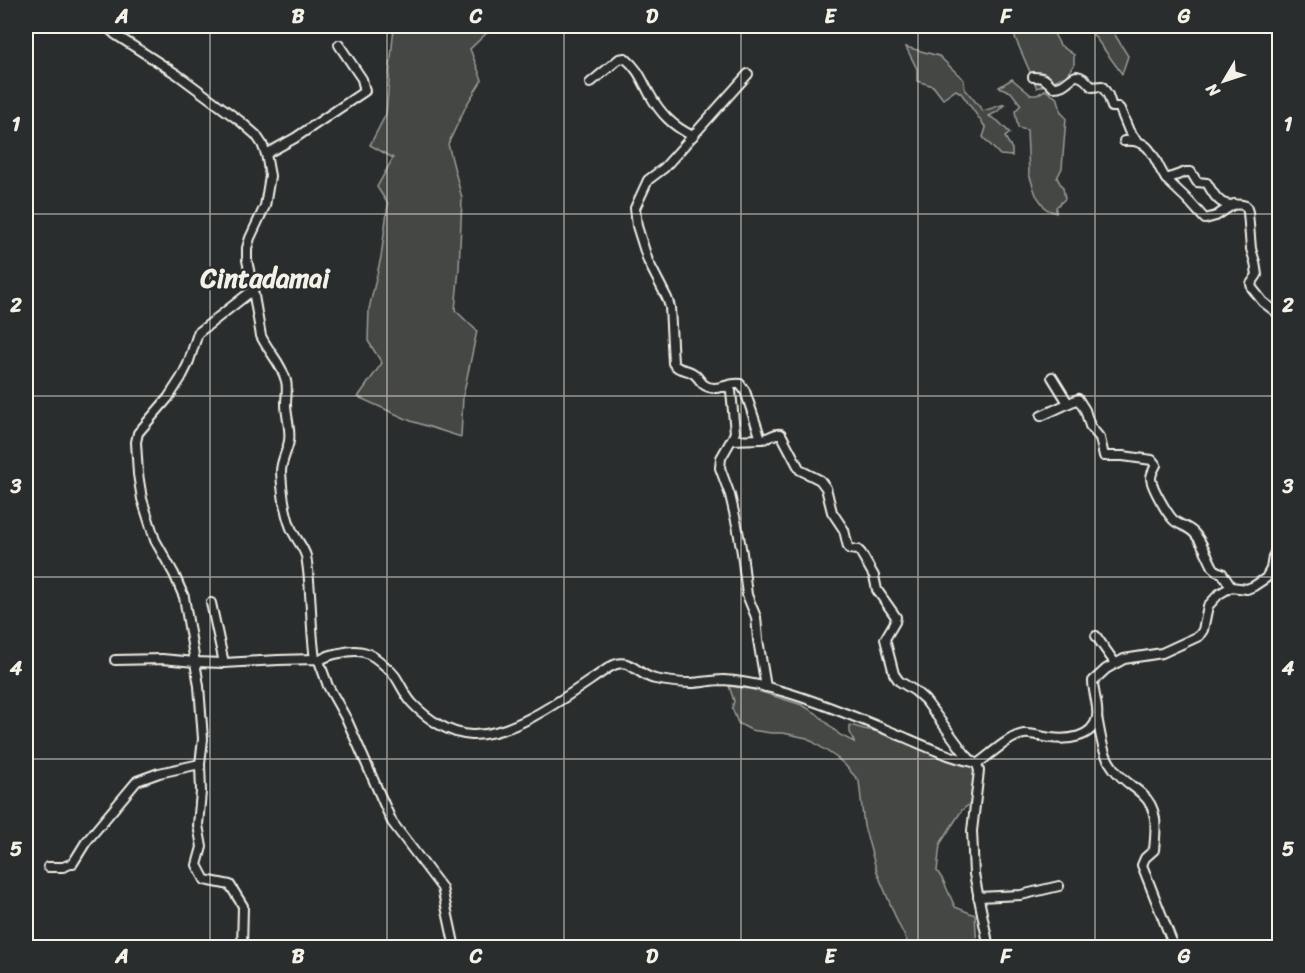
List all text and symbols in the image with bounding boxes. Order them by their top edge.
text: A [114,0,129,34]
text: B [292,0,305,34]
text: C [469,0,483,34]
text: D [646,0,659,34]
text: E [824,0,837,34]
text: F [1000,0,1013,34]
text: G [1177,0,1191,34]
north arrow [1194,51,1254,111]
text: N [1197,76,1228,104]
text: 1 [12,107,21,142]
text: 1 [1284,107,1293,142]
district label: Cintadamai [200,255,331,301]
text: 2 [9,288,22,323]
text: 2 [1281,288,1294,323]
text: 3 [10,469,22,504]
text: 3 [1282,469,1294,504]
text: 4 [9,651,23,686]
text: 4 [1281,651,1295,686]
text: 5 [10,832,22,867]
text: 5 [1282,832,1294,867]
text: A [114,939,129,973]
text: B [292,939,305,973]
text: C [469,939,483,973]
text: D [646,939,659,973]
text: E [824,939,837,973]
text: F [1000,939,1013,973]
text: G [1177,939,1191,973]

